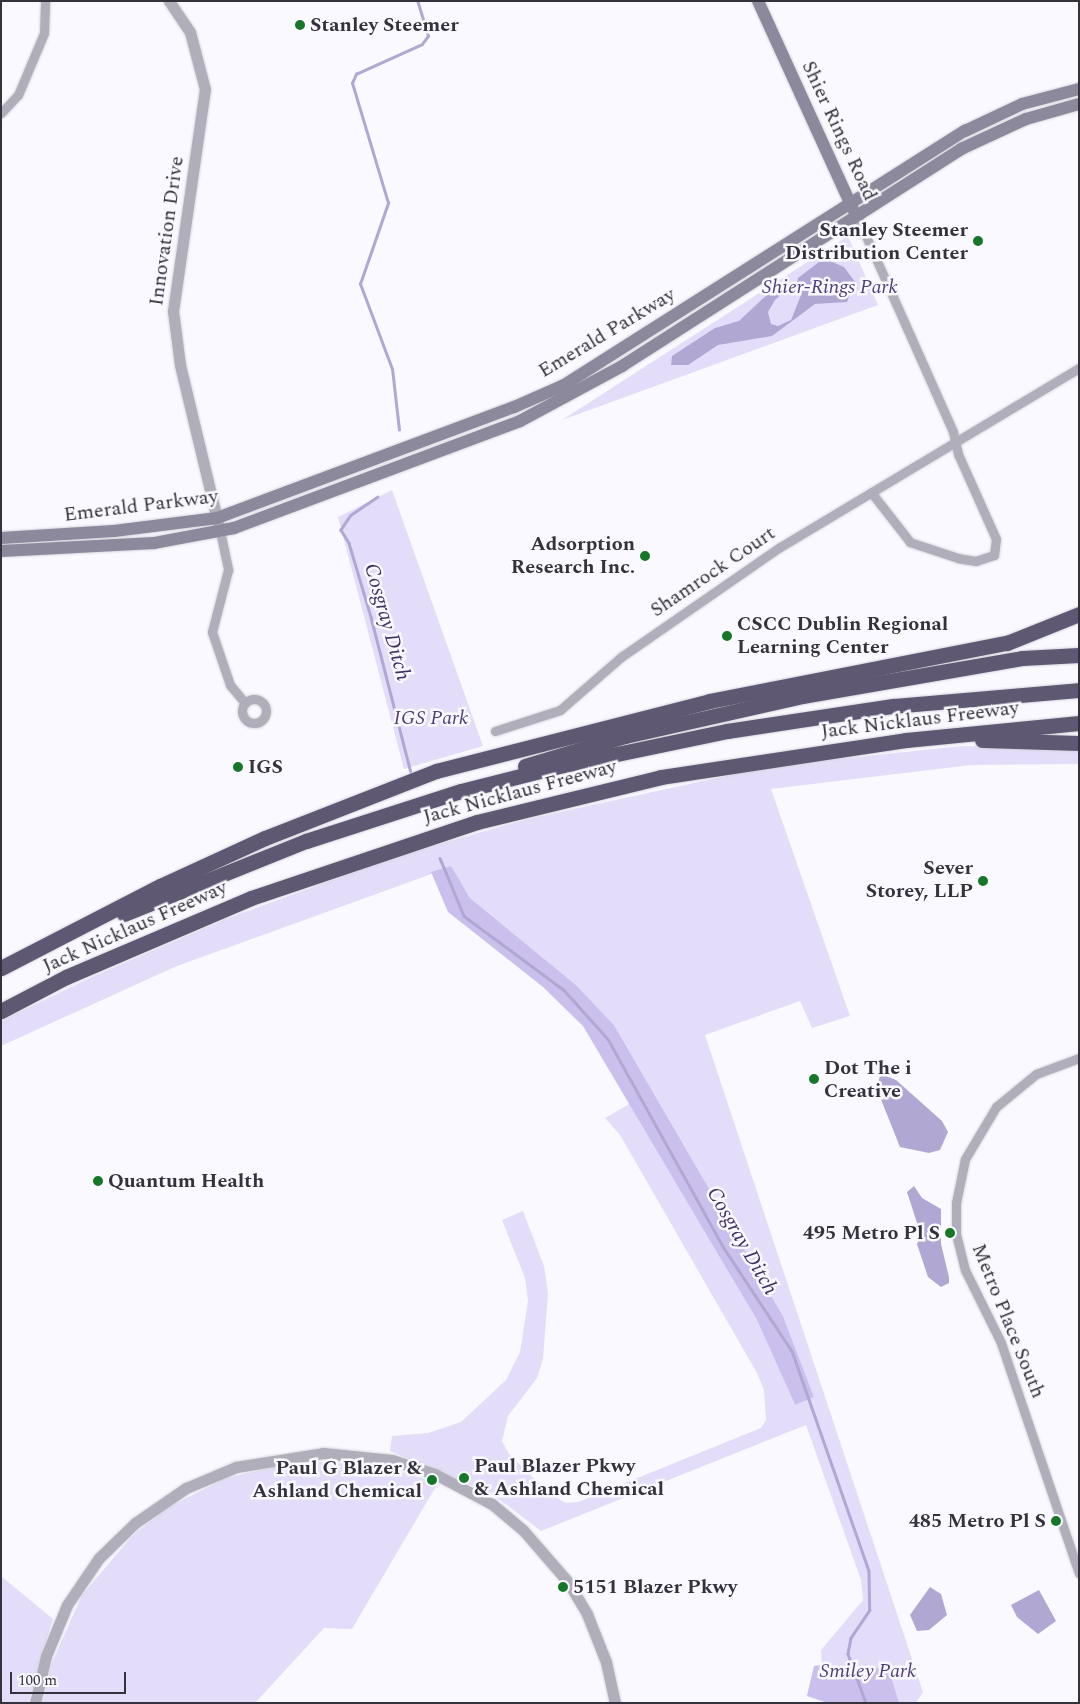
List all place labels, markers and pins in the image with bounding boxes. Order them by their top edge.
place label: Stanley Steemer [310,13,459,37]
marker: Stanley Steemer [294,19,306,31]
place label: Stanley Steemer Distribution Center [785,218,968,265]
marker: Stanley Steemer Distribution Center [972,235,984,247]
place label: Adsorption Research Inc. [511,532,635,579]
marker: Adsorption Research Inc. [639,550,651,562]
place label: CSCC Dublin Regional Learning Center [737,612,948,659]
marker: CSCC Dublin Regional Learning Center [721,630,733,642]
place label: IGS [248,755,283,779]
marker: IGS [232,761,244,773]
place label: Sever Storey, LLP [866,857,973,904]
marker: Sever Storey, LLP [977,875,989,887]
place label: Dot The i Creative [824,1056,912,1103]
marker: Dot The i Creative [808,1073,820,1085]
place label: Quantum Health [108,1169,264,1193]
marker: Quantum Health [92,1175,104,1187]
place label: 495 Metro Pl S [803,1221,940,1245]
marker: 495 Metro Pl S [944,1227,956,1239]
place label: Paul Blazer Pkwy & Ashland Chemical [474,1454,664,1501]
place label: Paul G Blazer & Ashland Chemical [252,1456,422,1503]
marker: Paul Blazer Pkwy & Ashland Chemical [458,1472,470,1484]
marker: Paul G Blazer & Ashland Chemical [426,1474,438,1486]
place label: 485 Metro Pl S [909,1509,1046,1533]
marker: 485 Metro Pl S [1050,1515,1062,1527]
place label: 5151 Blazer Pkwy [573,1575,737,1599]
marker: 5151 Blazer Pkwy [557,1581,569,1593]

